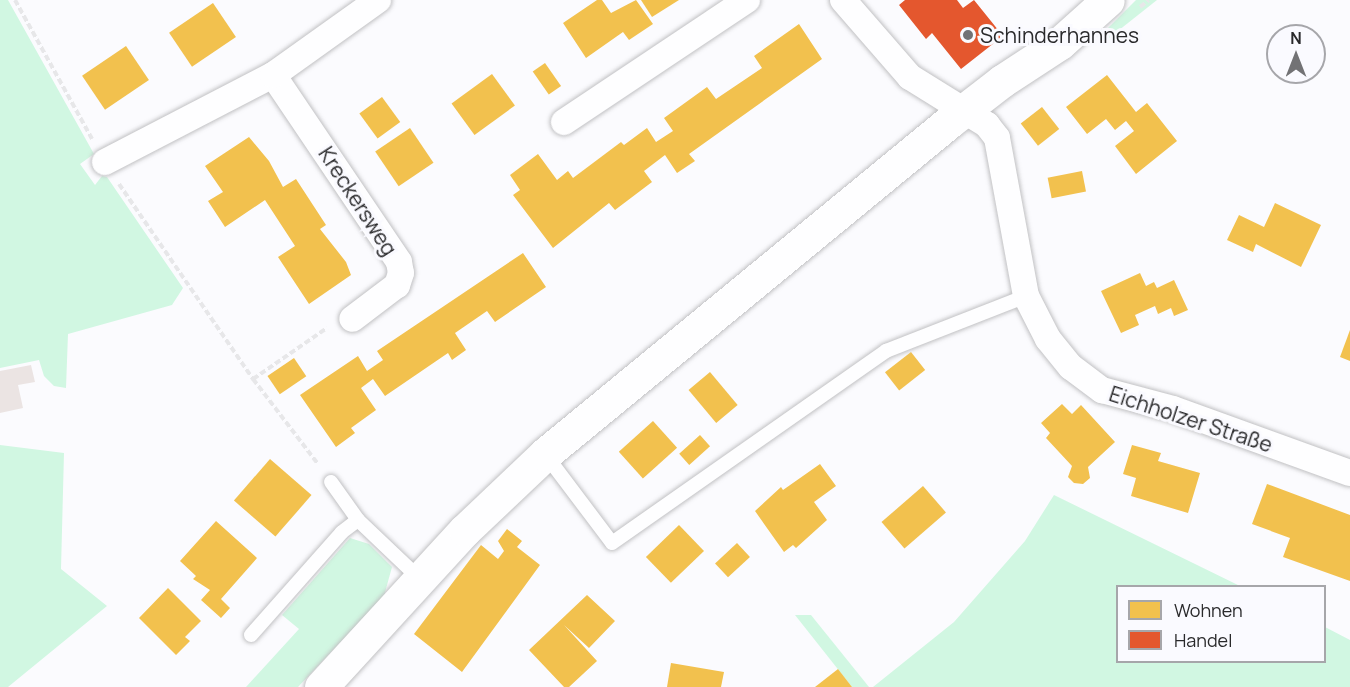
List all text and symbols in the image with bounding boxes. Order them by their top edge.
place label: Schinderhannes [980,22,1139,48]
north arrow [1266,24,1326,84]
text: N [1290,27,1302,49]
marker: Schinderhannes [961,28,975,42]
street label: Kreckersweg [314,142,402,260]
street label: Eichholzer Straße [1106,381,1276,457]
legend [1116,585,1326,663]
text: Wohnen [1174,598,1243,622]
text: Handel [1174,628,1232,652]

